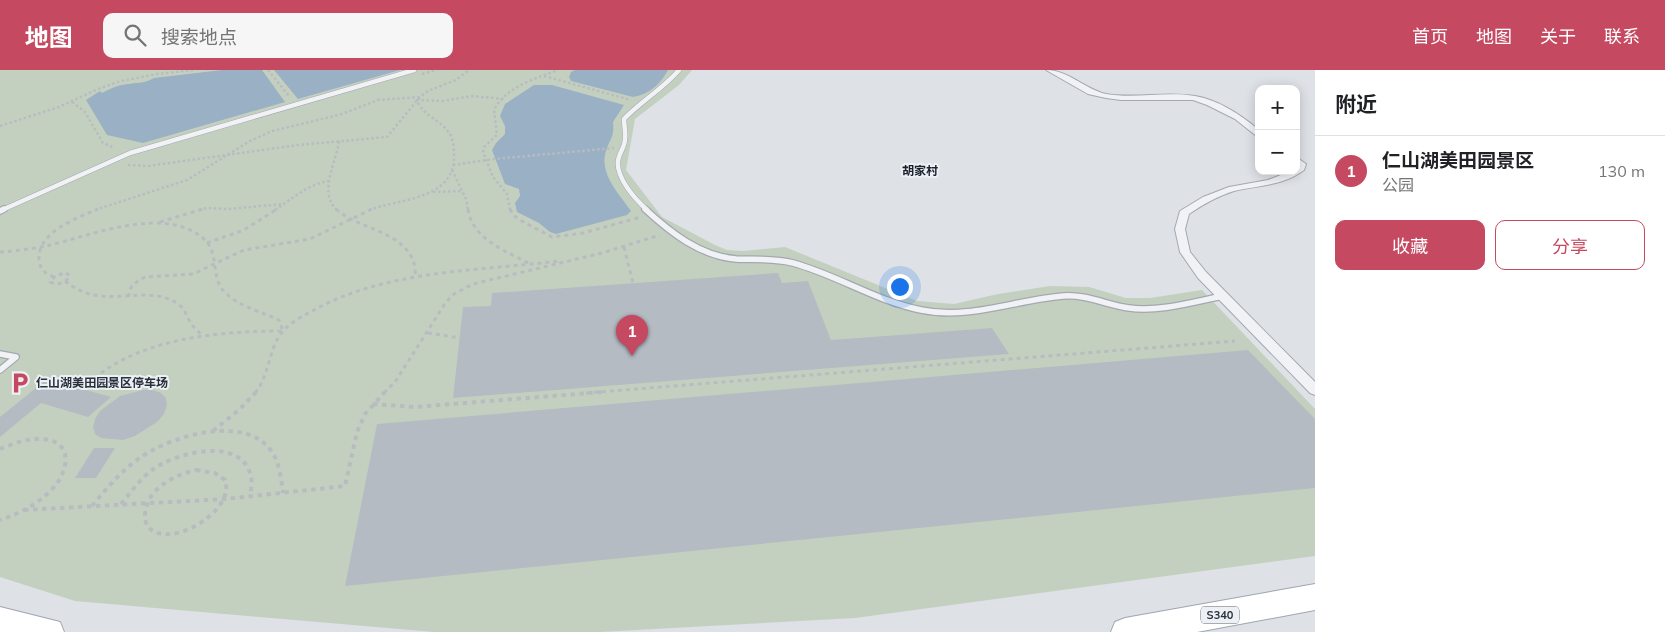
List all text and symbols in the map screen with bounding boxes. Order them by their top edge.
search box [103,13,453,58]
icon: search [121,21,149,49]
text: 地图 [25,22,73,52]
text: 搜索地点 [161,25,237,49]
text: 首页 [1412,25,1448,48]
text: 地图 [1476,25,1512,48]
text: 关于 [1540,25,1576,48]
text: 联系 [1604,25,1640,48]
map controls [1255,85,1300,175]
button: + [1255,85,1300,130]
text: 附近 [1335,91,1377,117]
button: − [1255,130,1300,175]
text: 仁山湖美田园景区 [1382,148,1534,172]
text: 1 [1346,161,1356,181]
text: 130 m [1598,161,1645,181]
district label: 胡家村 [902,163,938,178]
text: 公园 [1382,175,1414,195]
button: 收藏 [1335,220,1485,270]
button: 分享 [1495,220,1645,270]
your location [887,274,913,300]
pin: 1 [616,315,648,356]
parking icon: 仁山湖美田园景区停车场 [7,370,33,396]
place label: 仁山湖美田园景区停车场 [36,375,168,390]
road number: S340 [1201,606,1239,624]

